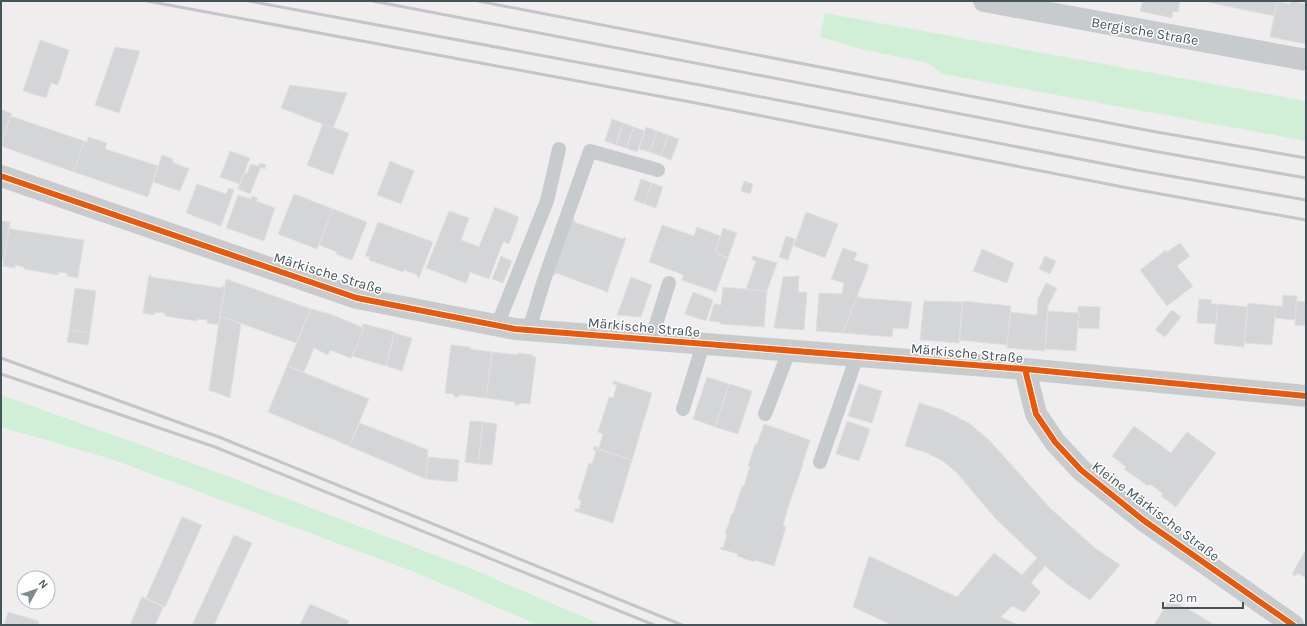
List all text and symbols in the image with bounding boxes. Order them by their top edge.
street label: Bergische Straße [1090,14,1200,49]
street label: Märkische Straße [272,249,384,298]
street label: Märkische Straße [587,314,701,341]
street label: Märkische Straße [910,340,1024,367]
street label: Kleine Märkische Straße [1089,458,1223,565]
north arrow [16,570,56,610]
text: N [36,577,51,591]
scale bar [1163,584,1243,610]
text: 20 m [1169,591,1197,605]

